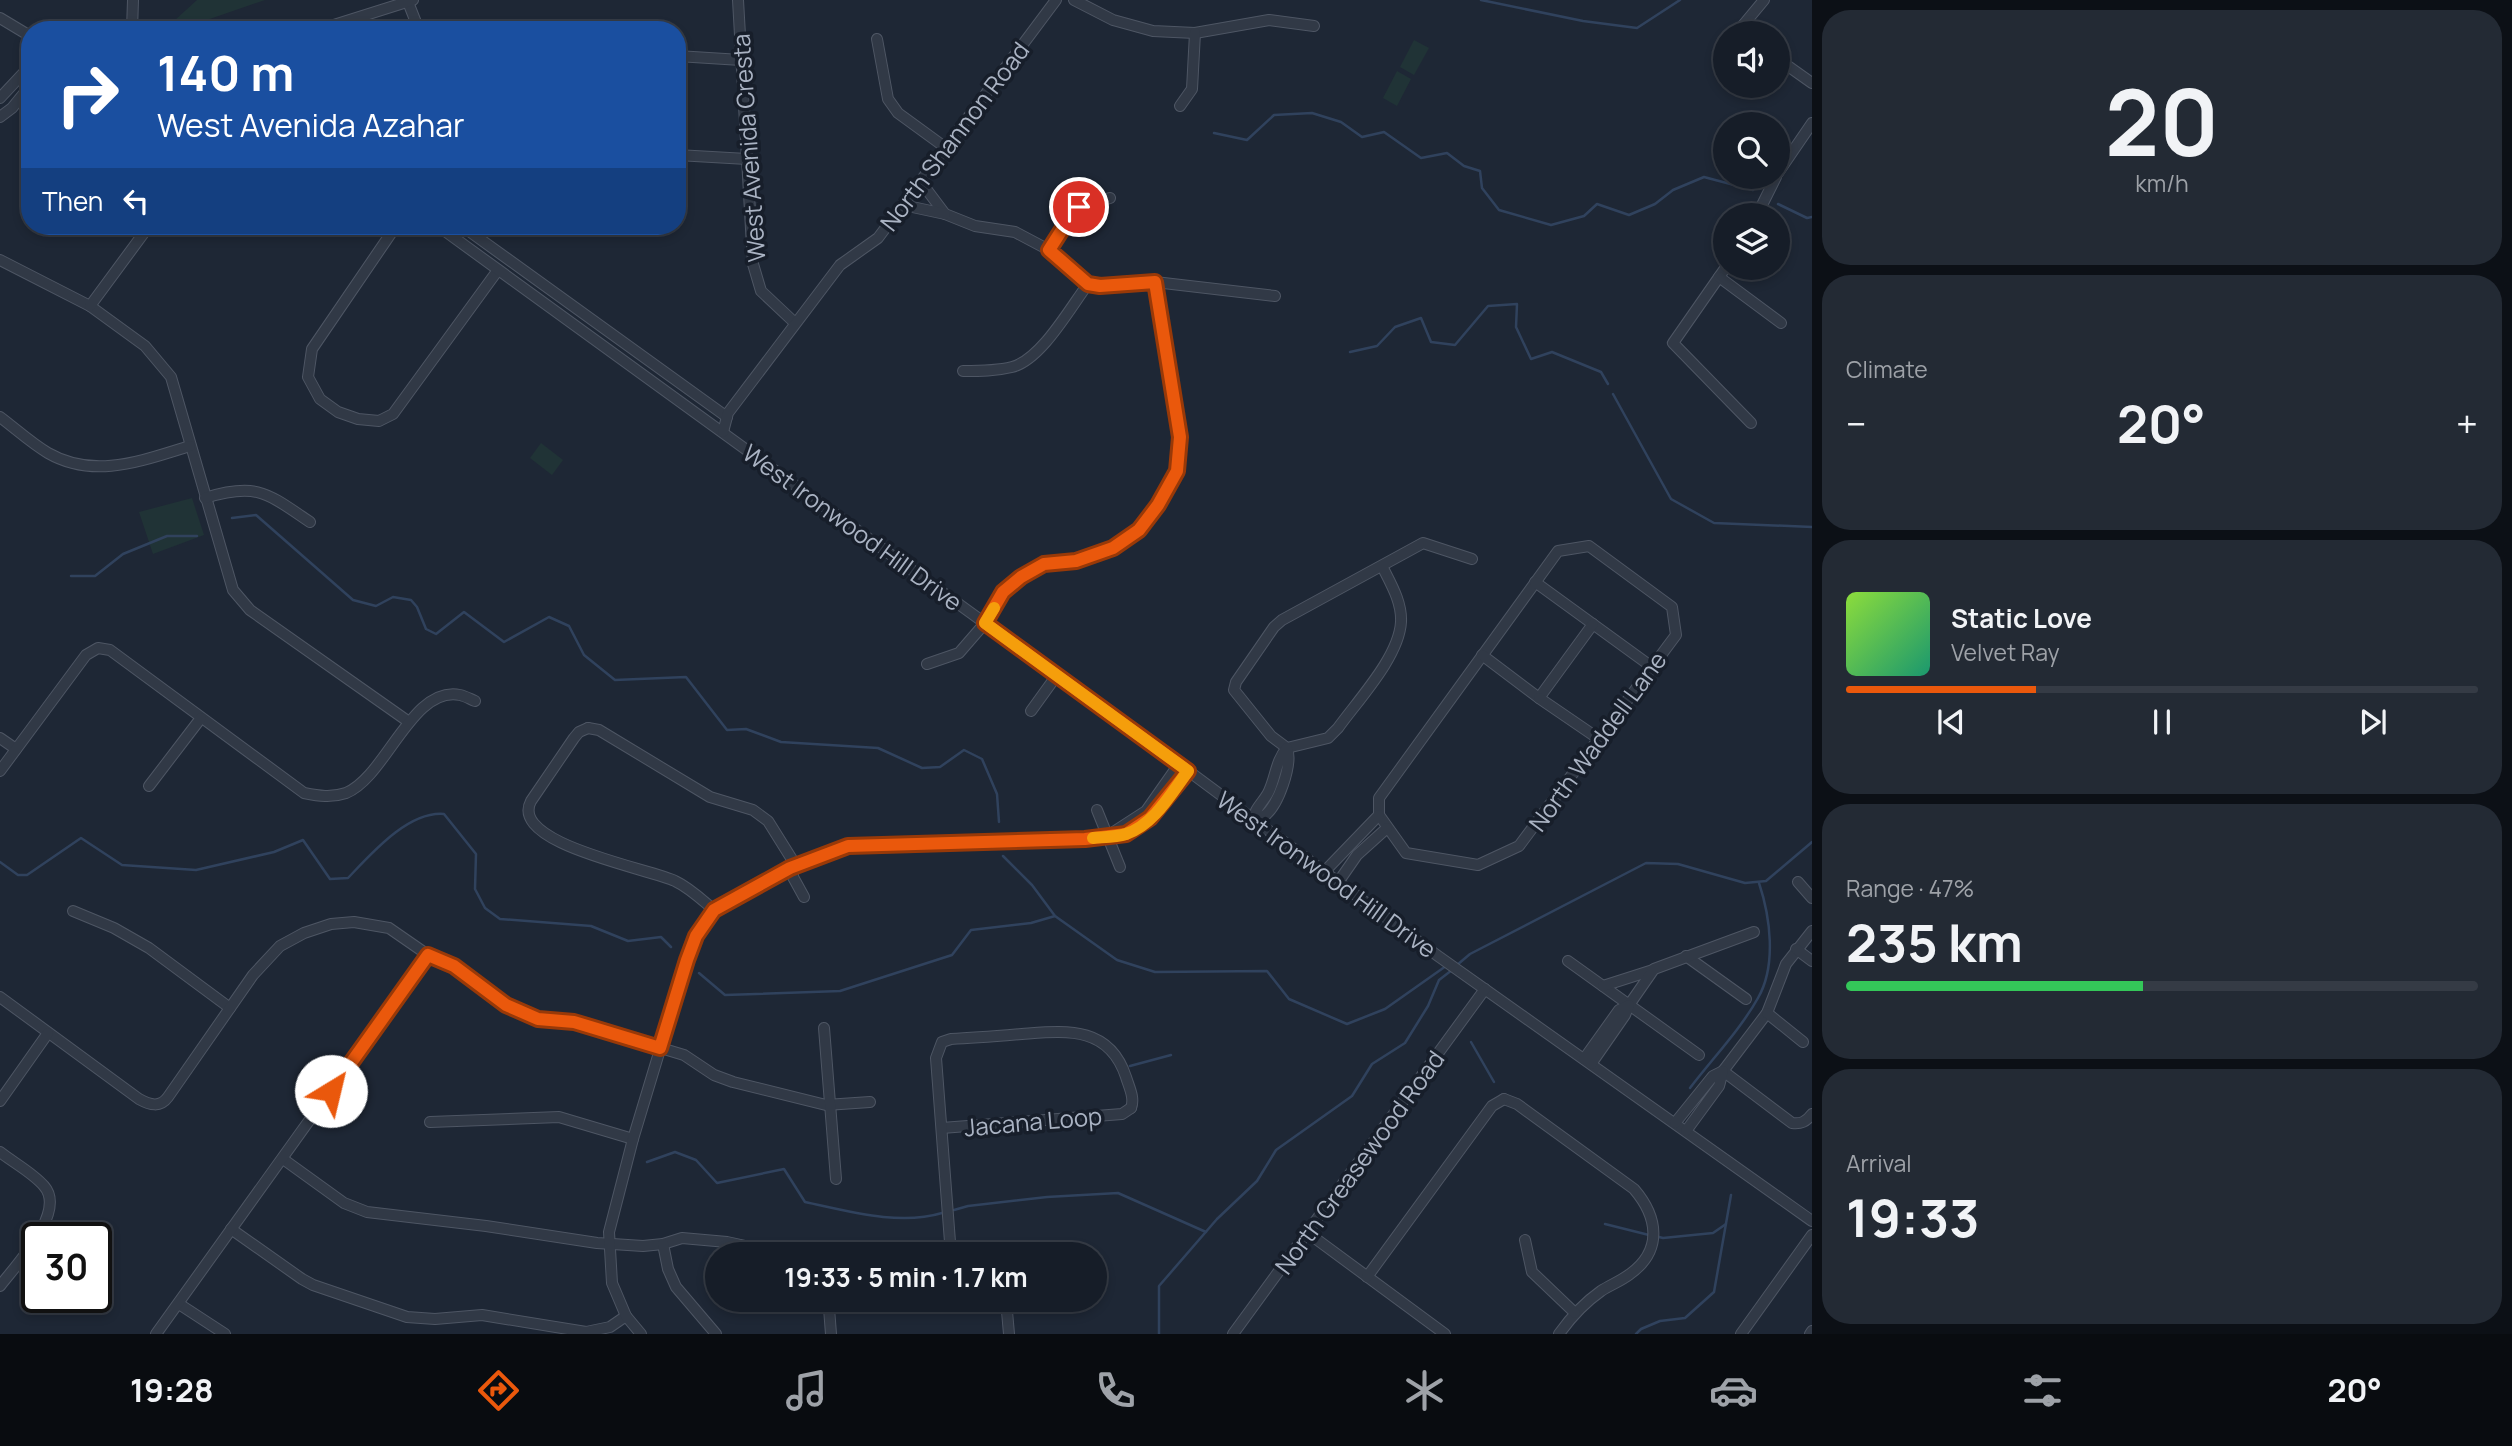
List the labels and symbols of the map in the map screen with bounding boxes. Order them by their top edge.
street label: West Avenida Cresta [724,33,772,263]
street label: North Shannon Road [872,35,1036,237]
pin [1049,177,1109,237]
street label: West Ironwood Hill Drive [736,436,970,618]
street label: North Waddell Lane [1520,644,1674,838]
street label: West Ironwood Hill Drive [1210,783,1444,965]
street label: North Greasewood Road [1267,1044,1451,1280]
position arrow [294,1054,368,1128]
street label: Jacana Loop [963,1099,1103,1143]
speed limit sign: 30 [21,1222,112,1313]

